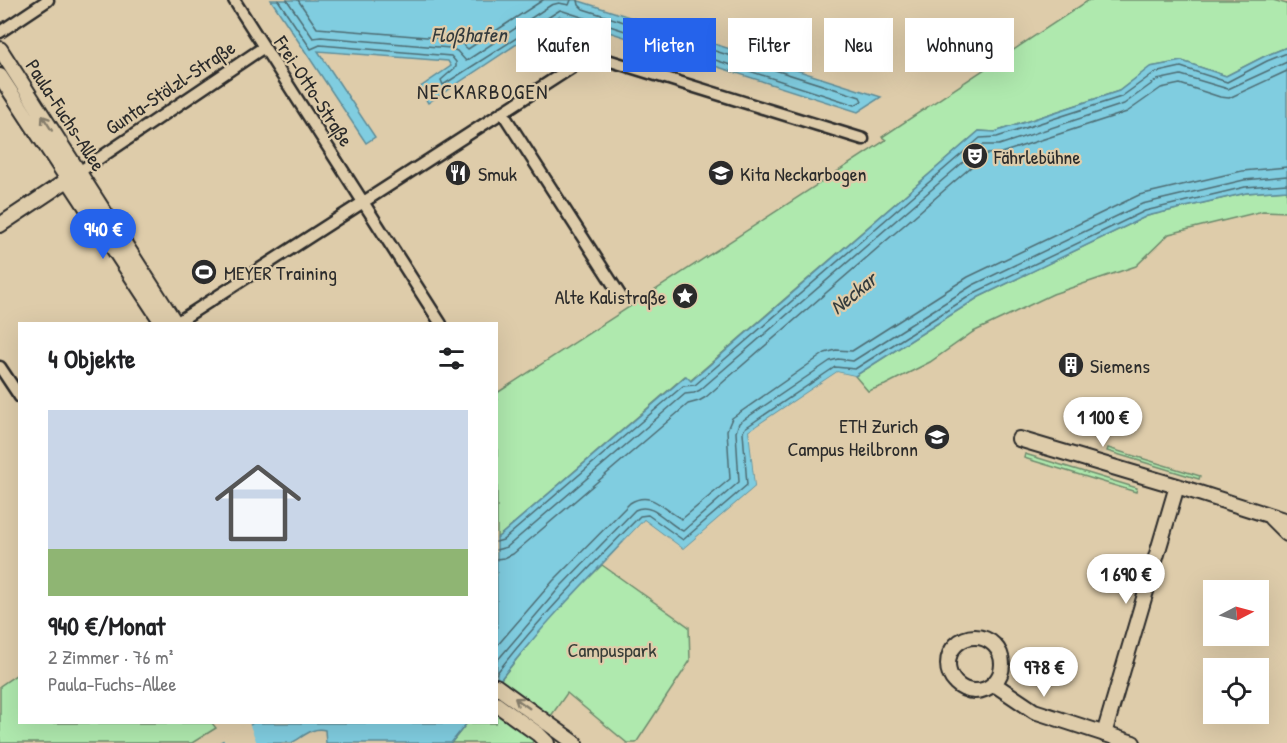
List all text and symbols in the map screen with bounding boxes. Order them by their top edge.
chip: Kaufen [516,18,611,72]
chip: Mieten [623,18,716,72]
chip: Filter [728,18,812,72]
chip: Neu [824,18,893,72]
chip: Wohnung [905,18,1014,72]
water label: Floßhafen [431,20,508,49]
street label: Frei-Otto-Straße [268,30,360,152]
street label: Gunta-Stölzl-Straße [100,34,240,140]
street label: Paula-Fuchs-Allee [20,54,112,176]
district label: NECKARBOGEN [417,77,549,106]
one-way arrow [41,114,54,131]
theatre icon: Fährlebühne [960,141,990,171]
place label: Fährlebühne [993,143,1080,170]
restaurant icon: Smuk [443,158,473,188]
school or university icon: Kita Neckarbogen [706,158,736,188]
place label: Smuk [478,160,517,187]
place label: Kita Neckarbogen [740,160,867,187]
pin: 940 € [61,209,145,260]
text: 940 € [84,215,122,242]
sports icon: MEYER Training [189,257,219,287]
place label: MEYER Training [224,259,337,286]
water label: Neckar [823,263,885,321]
place icon: Alte Kalistraße [670,281,700,311]
place label: Alte Kalistraße [555,283,666,310]
text: 4 Objekte [48,341,135,376]
icon: filters [435,342,468,375]
building icon: Siemens [1056,350,1086,380]
place label: Siemens [1090,352,1150,379]
pin: 1 100 € [1048,397,1158,448]
text: 1 100 € [1077,403,1129,430]
place label: ETH Zurich Campus Heilbronn [788,412,918,462]
school or university icon: ETH Zurich Campus Heilbronn [922,422,952,452]
icon: home [204,449,312,557]
pin: 1 690 € [1071,554,1181,605]
text: 1 690 € [1101,560,1151,587]
north arrow [1203,580,1269,646]
map controls [1203,580,1269,724]
text: 940 €/Monat [48,608,165,643]
park label: Campuspark [567,636,657,663]
text: 2 Zimmer · 76 m² [48,643,173,670]
pin: 978 € [1002,647,1086,698]
text: 978 € [1024,653,1064,680]
button: locate [1203,658,1269,724]
text: Paula-Fuchs-Allee [48,670,176,697]
one-way arrow [514,697,531,709]

